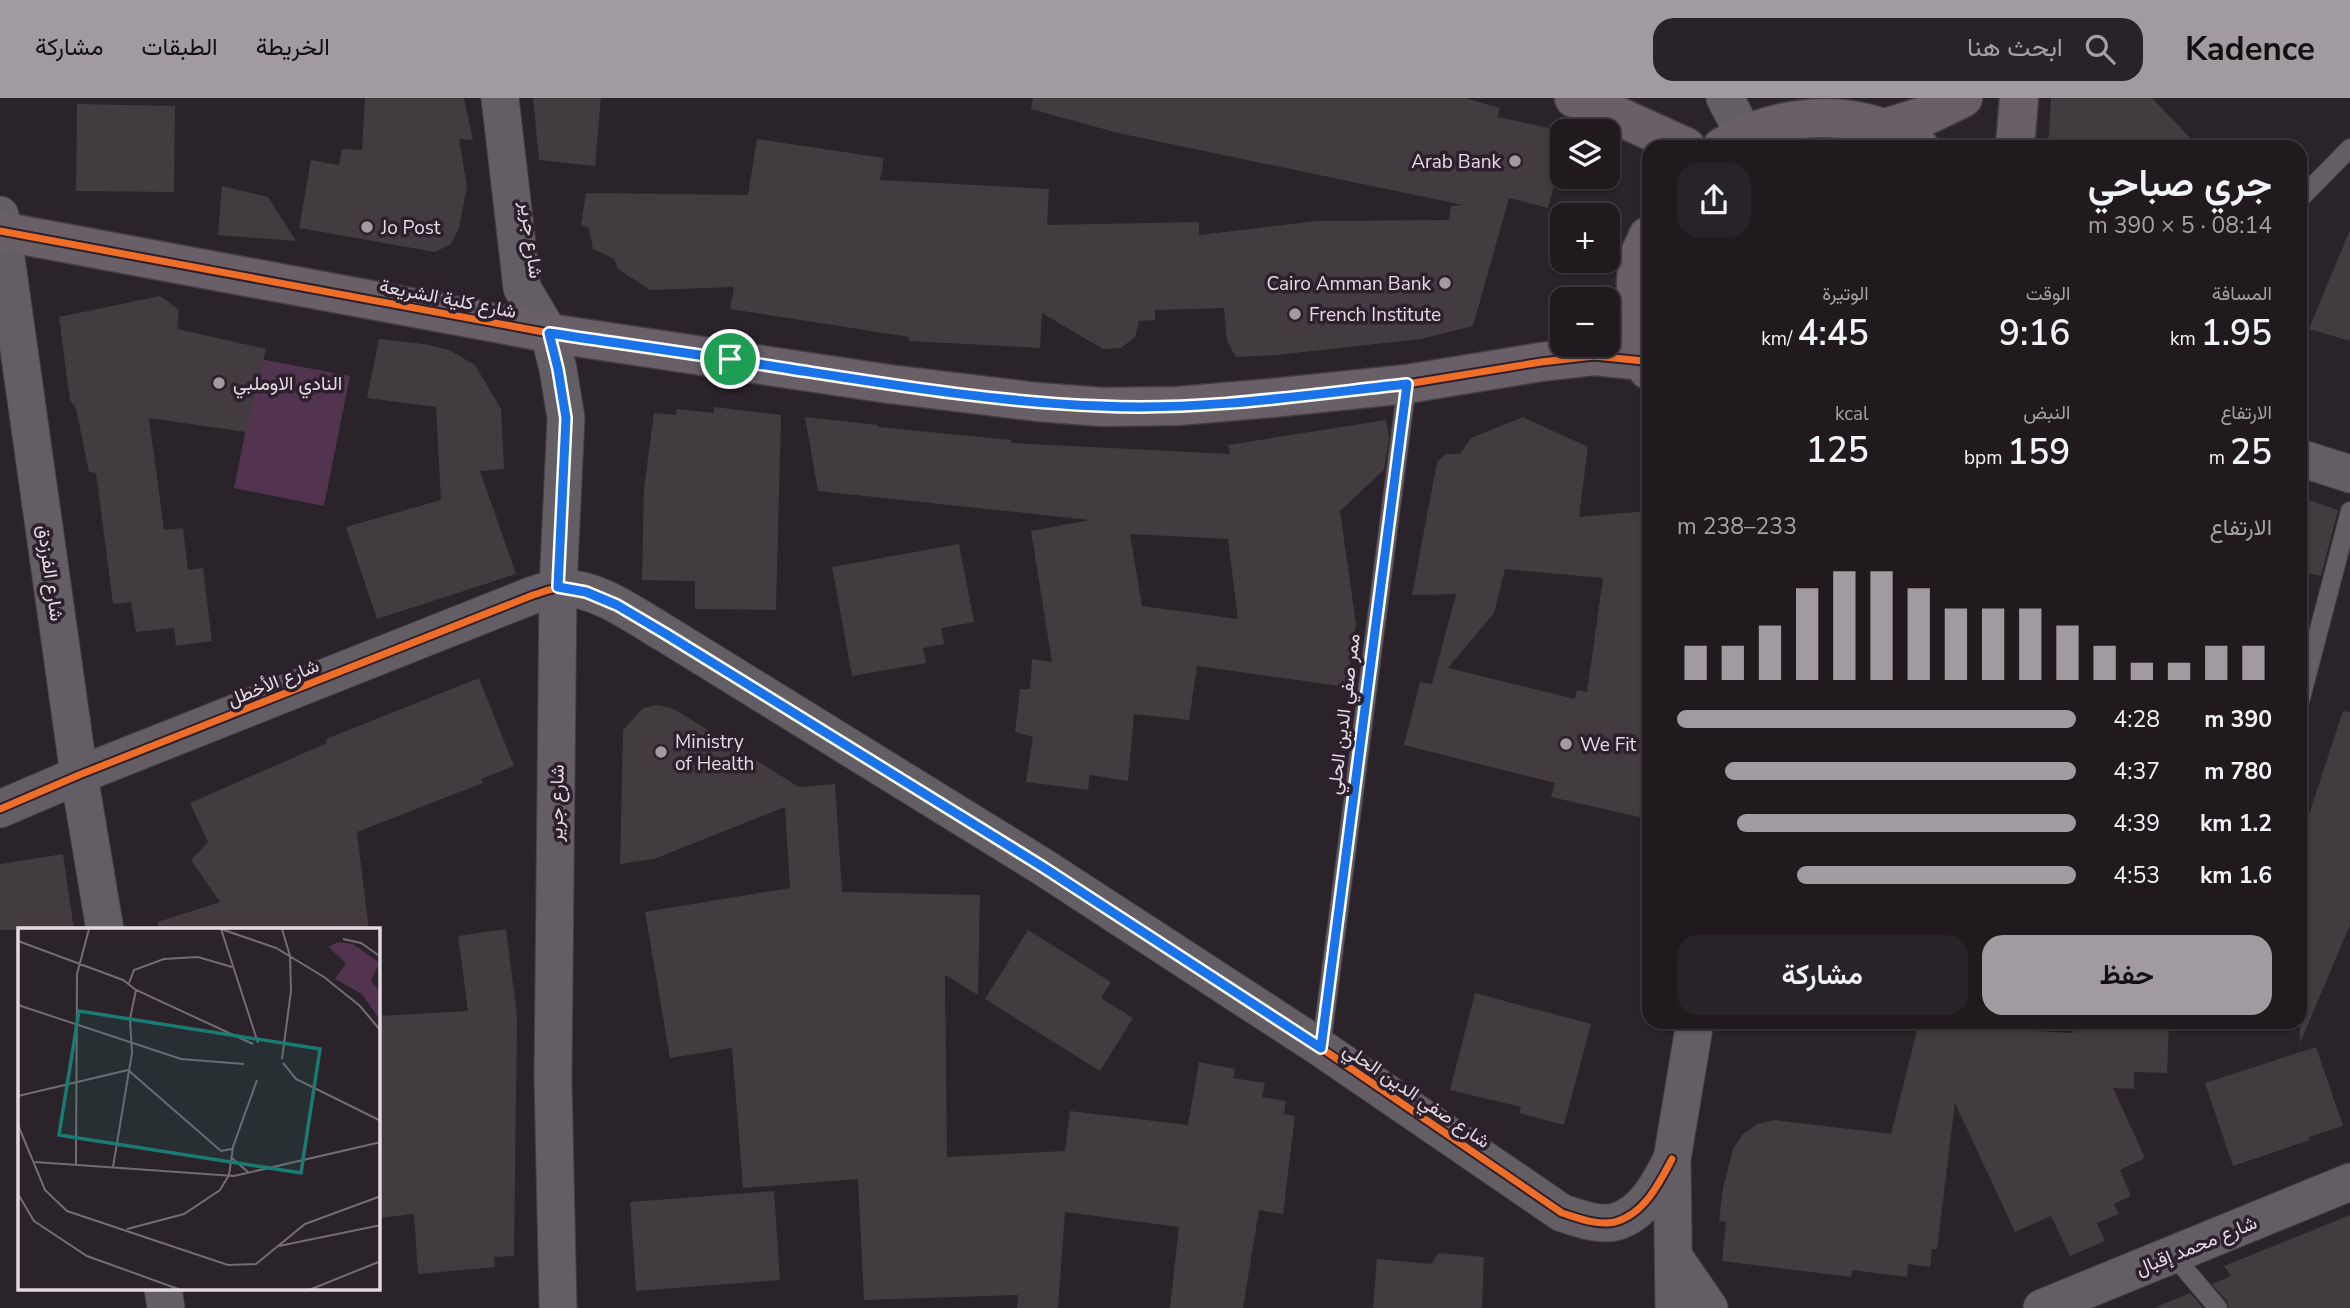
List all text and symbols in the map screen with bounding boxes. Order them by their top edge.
search box [1653,18,2143,81]
text: Kadence [2185,27,2315,72]
text: ابحث هنا [1967,30,2063,65]
icon: search [2081,30,2119,68]
text: مشاركة [35,31,103,63]
text: الطبقات [141,31,218,63]
text: الخريطة [256,31,330,63]
map controls [1550,119,1620,357]
button: layers [1550,119,1620,189]
place label: Arab Bank [1411,149,1501,175]
marker: Arab Bank [1507,153,1523,169]
text: جري صباحي [2088,158,2272,209]
button: share [1677,163,1751,237]
street label: شارع جرير [513,199,549,280]
button: + [1550,203,1620,273]
text: 08:14 · 5 × 390 m [2088,210,2272,241]
place label: Jo Post [380,215,441,241]
marker: Jo Post [359,219,375,235]
place label: Cairo Amman Bank [1267,271,1431,297]
street label: شارع كلية الشريعة [377,273,519,325]
marker: Cairo Amman Bank [1437,275,1453,291]
text: الوتيرة [1822,281,1869,307]
text: الوقت [2026,281,2070,307]
text: المسافة [2212,281,2272,307]
button: − [1550,287,1620,357]
place label: French Institute [1309,302,1441,328]
marker: French Institute [1287,306,1303,322]
text: 4:45 [1797,310,1869,357]
text: 9:16 [1999,310,2070,357]
text: 1.95 [2201,310,2272,357]
text: /km [1761,326,1797,352]
text: km [2170,326,2201,352]
pin [700,329,760,389]
icon: arrive [711,340,749,378]
place label: النادي الاوملبي [233,371,342,399]
marker: النادي الاوملبي [211,375,227,391]
text: النبض [2023,400,2070,426]
text: الارتفاع [2220,400,2272,426]
text: kcal [1835,401,1869,427]
text: 125 [1806,427,1869,474]
text: 159 [2007,429,2070,476]
text: 25 [2230,429,2272,476]
text: bpm [1964,445,2007,471]
text: m [2209,445,2230,471]
text: 233–238 m [1677,511,1797,542]
text: الارتفاع [2210,512,2272,543]
street label: شارع الفرزدق [30,523,70,623]
street label: ممر صفي الدين الحلي [1321,632,1369,796]
street label: شارع الأخطل [224,653,323,713]
text: 4:28 [2113,704,2160,735]
text: 390 m [2204,704,2272,735]
place label: Ministry of Health [675,729,754,777]
place label: We Fit [1580,732,1637,758]
marker: We Fit [1558,736,1574,752]
marker: Ministry of Health [653,744,669,760]
text: 4:37 [2113,756,2160,787]
text: 780 m [2204,756,2272,787]
street label: شارع جرير [543,764,571,843]
text: 4:39 [2113,808,2160,839]
text: 1.2 km [2200,808,2272,839]
text: 4:53 [2113,860,2160,891]
text: 1.6 km [2200,860,2272,891]
inset map [18,928,380,1290]
button: مشاركة [1677,935,1968,1015]
button: حفظ [1982,935,2272,1015]
street label: شارع صفي الدين الحلي [1337,1037,1495,1156]
street label: شارع محمد إقبال [2132,1210,2261,1282]

